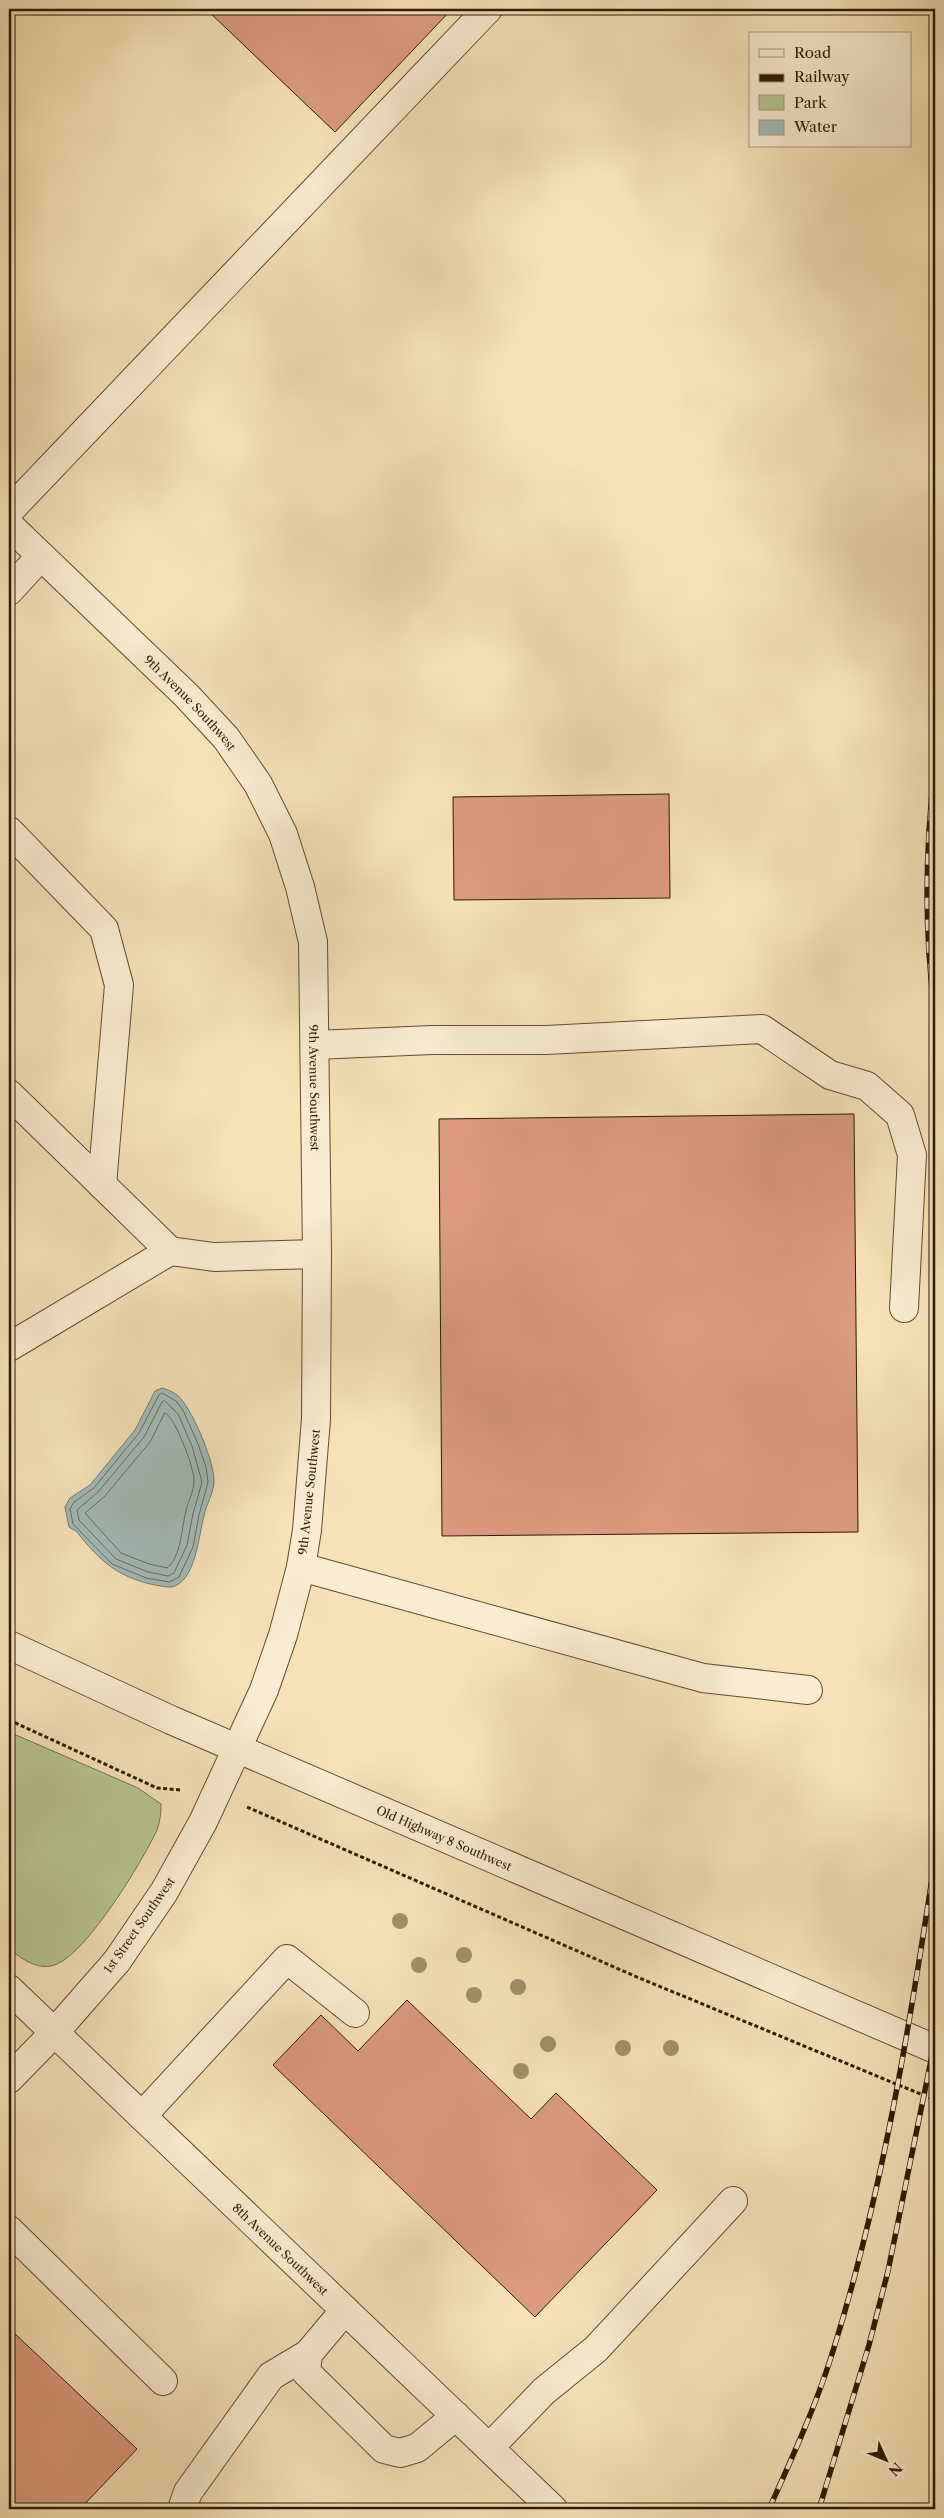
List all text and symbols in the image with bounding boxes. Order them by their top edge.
legend [749,32,912,148]
text: Road [794,43,831,62]
text: Railway [794,67,850,86]
text: Park [794,93,828,112]
text: Water [793,117,838,136]
street label: 9th Avenue Southwest [141,652,240,754]
street label: 9th Avenue Southwest [307,1024,323,1152]
street label: 9th Avenue Southwest [295,1428,323,1556]
street label: Old Highway 8 Southwest [374,1802,515,1874]
street label: 1st Street Southwest [100,1873,178,1976]
street label: 8th Avenue Southwest [230,2200,332,2299]
north arrow [862,2436,912,2486]
text: N [885,2458,906,2480]

